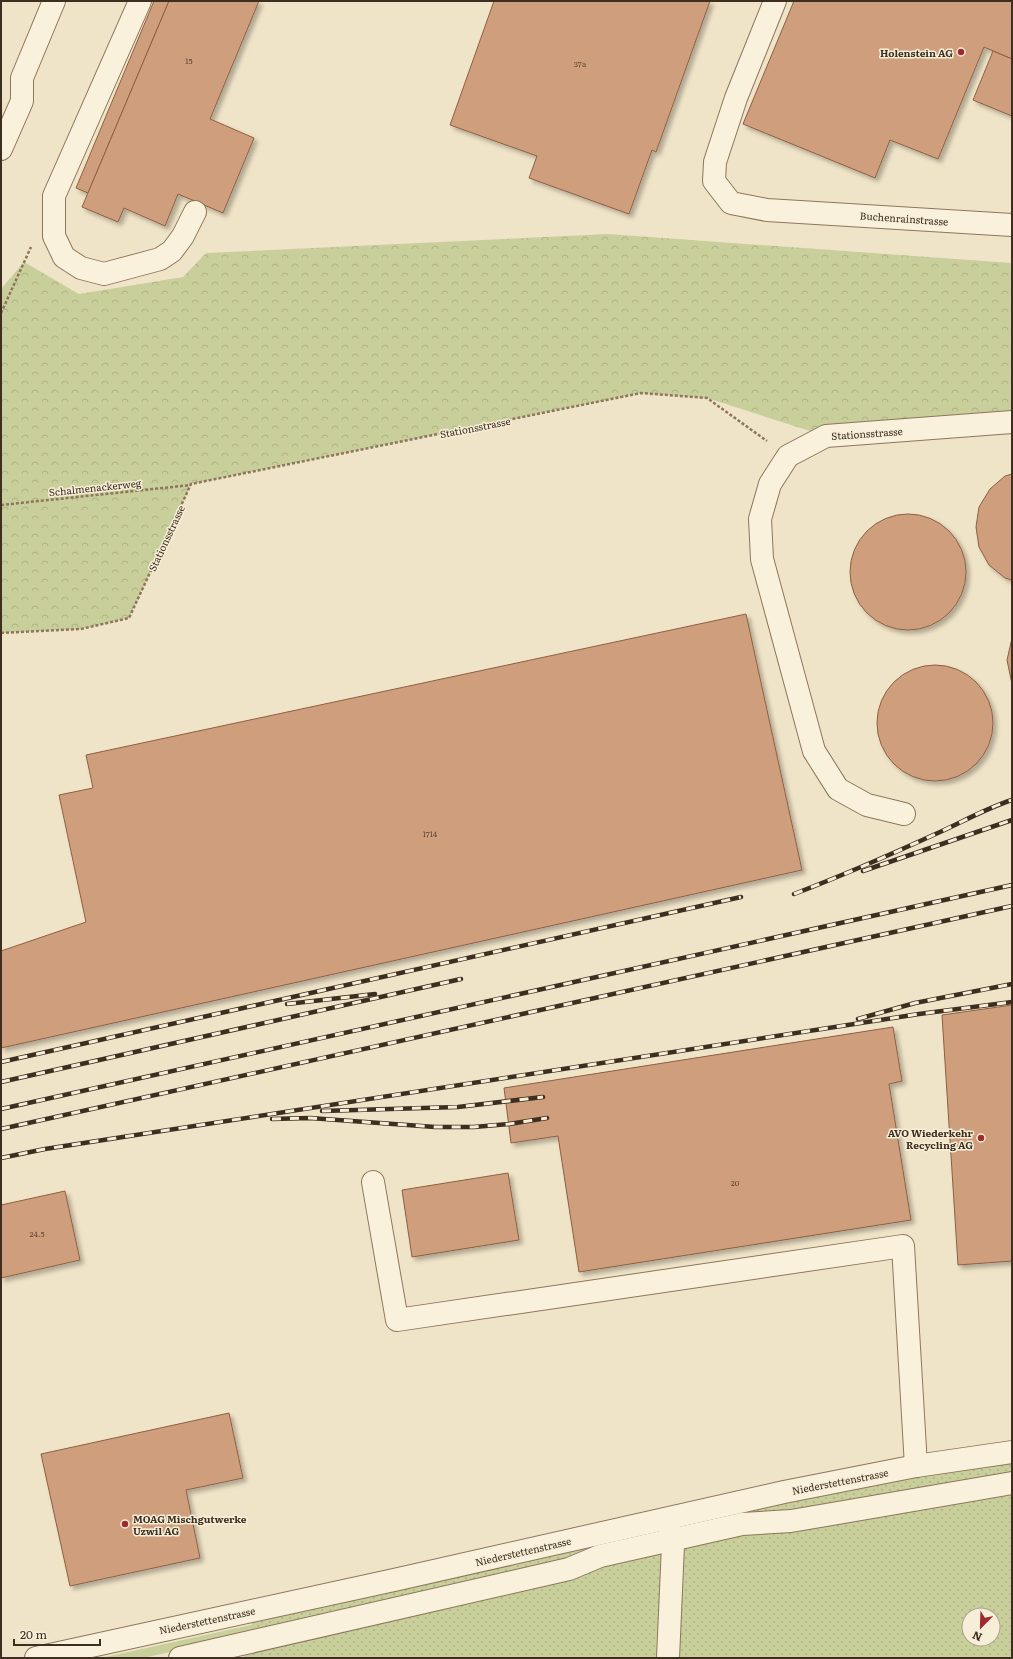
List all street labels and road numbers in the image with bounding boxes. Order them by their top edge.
street label: Buchenrainstrasse [859,207,949,229]
street label: Stationsstrasse [438,413,512,441]
street label: Stationsstrasse [831,423,903,443]
street label: Schalmenackerweg [48,475,142,499]
street label: Stationsstrasse [144,502,188,574]
street label: Niederstettenstrasse [790,1464,890,1498]
street label: Niederstettenstrasse [474,1533,572,1569]
street label: Niederstettenstrasse [158,1602,256,1638]

